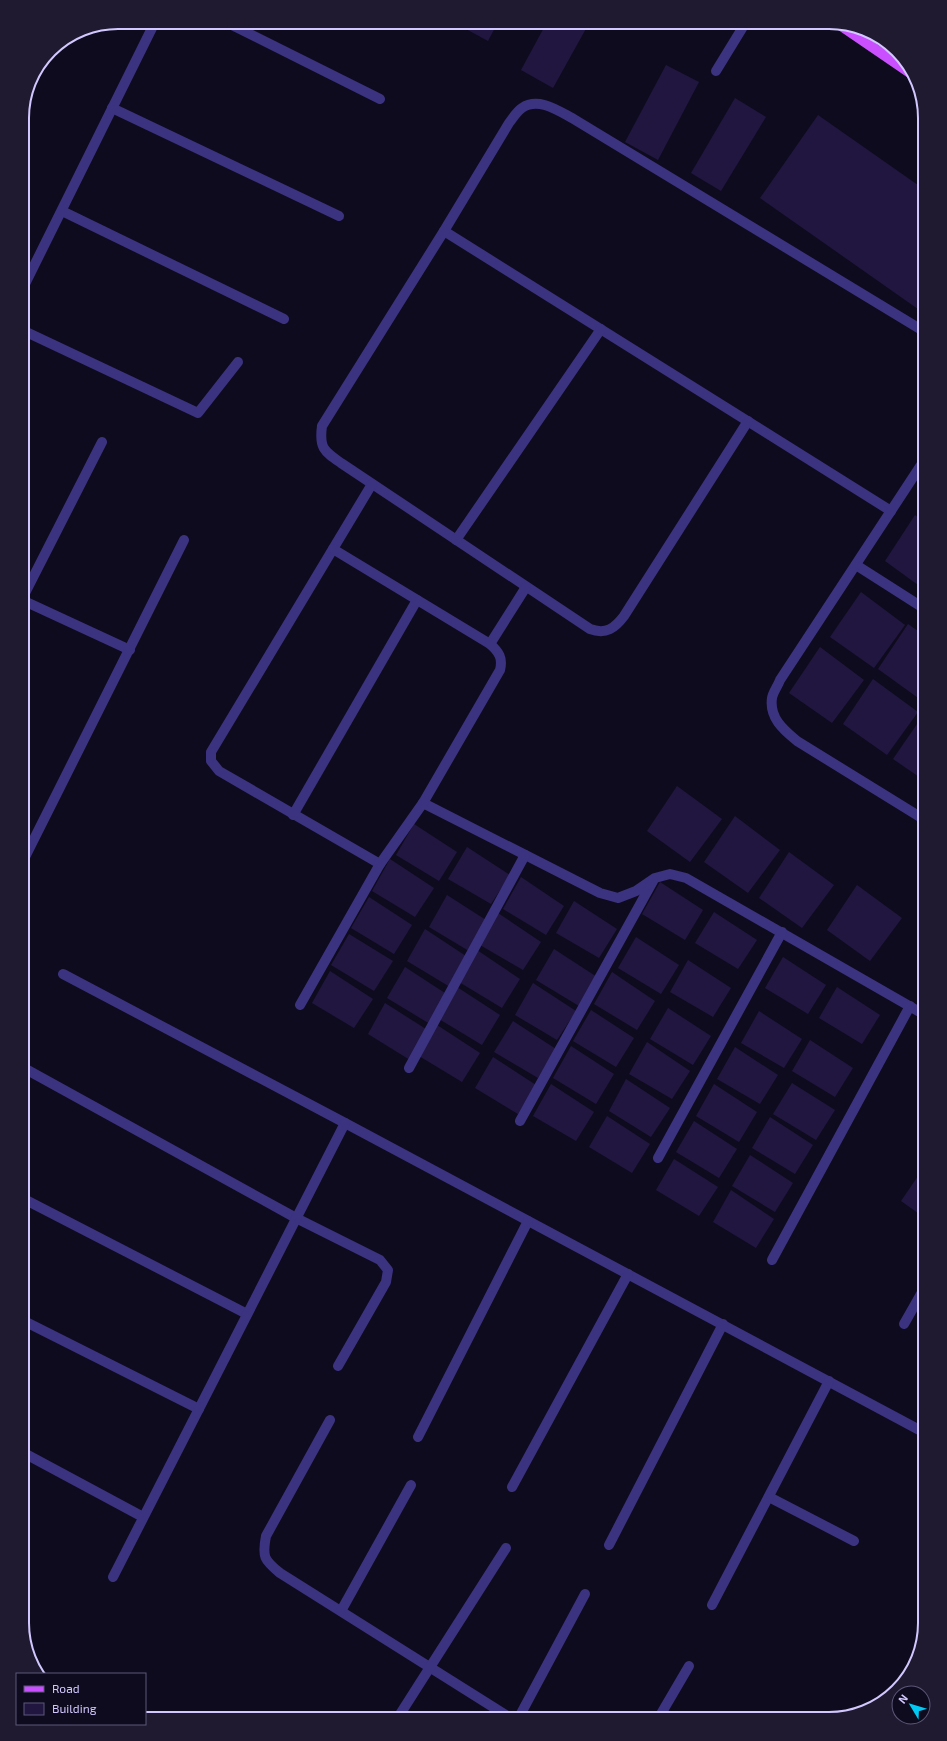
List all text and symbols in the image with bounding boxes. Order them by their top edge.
legend [16,1673,146,1725]
text: Road [52,1681,80,1695]
north arrow [891,1685,931,1725]
text: N [895,1691,910,1706]
text: Building [52,1701,97,1715]

